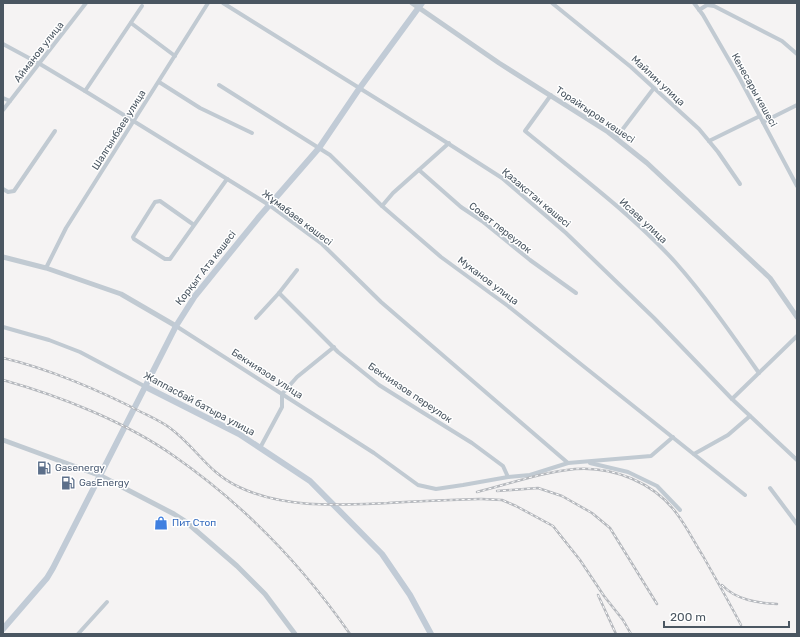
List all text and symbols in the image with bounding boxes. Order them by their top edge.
street label: Айманов улица [12,19,66,85]
street label: Кенесары көшесі [729,51,779,129]
street label: Майлин улица [629,53,687,109]
street label: Торайғыров көшесі [553,84,637,146]
street label: Шалгынбаев улица [90,88,148,172]
street label: Қазақстан көшесі [499,166,573,230]
street label: Жұмабаев көшесі [259,188,335,248]
street label: Исаев улица [617,196,669,246]
street label: Совет переулок [466,200,534,257]
street label: Қорқыт Ата көшесі [173,228,239,308]
street label: Муканов улица [455,254,521,308]
street label: Бекниязов улица [229,346,305,402]
street label: Бекниязов переулок [366,360,455,426]
street label: Жаппасбай батыра улица [141,369,257,439]
fuel station icon: Gasenergy [36,460,52,476]
place label: Gasenergy [55,462,105,474]
fuel station icon: GasEnergy [60,475,76,491]
place label: GasEnergy [79,477,130,489]
shop icon: Пит Стоп [153,515,169,531]
place label: Пит Стоп [172,517,216,529]
scale bar [664,603,789,629]
text: 200 m [670,610,706,624]

